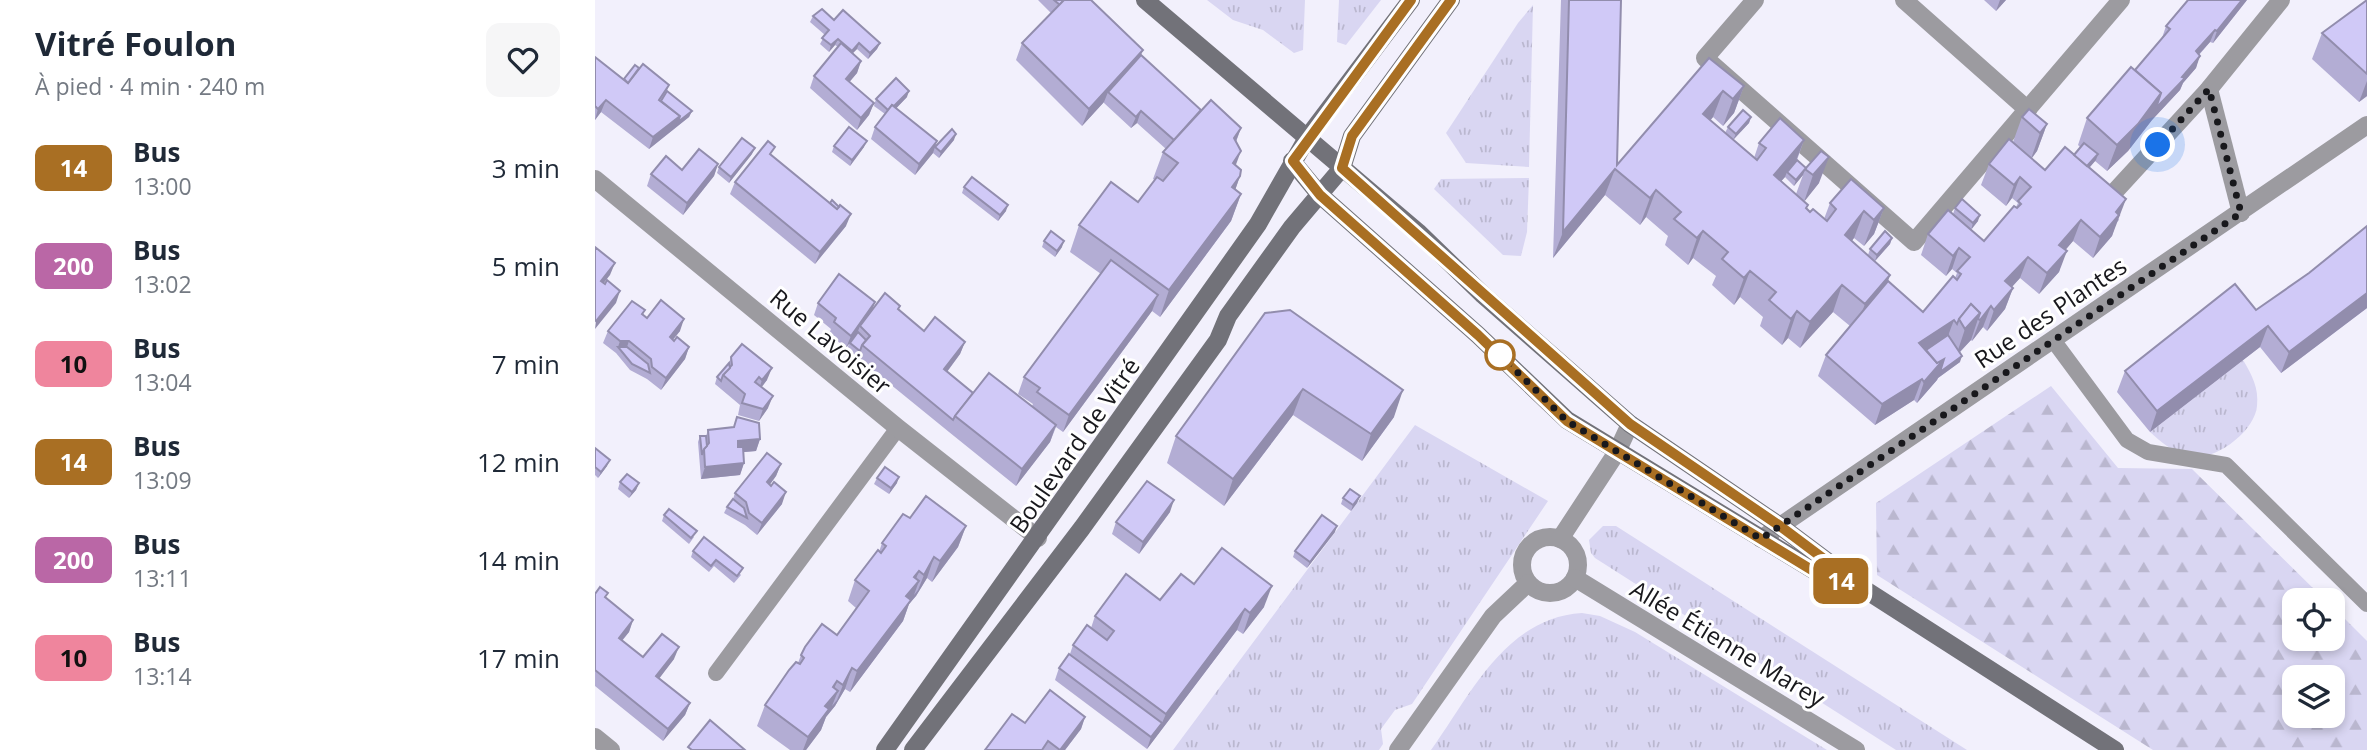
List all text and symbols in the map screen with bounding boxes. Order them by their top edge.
text: Vitré Foulon [35,21,236,66]
button: heart [486,23,560,97]
text: À pied · 4 min · 240 m [35,70,265,102]
your location [2140,127,2175,162]
text: Bus [133,134,180,170]
text: 3 min [492,150,560,186]
text: 14 [60,151,87,184]
text: 13:00 [133,170,192,202]
text: Bus [133,232,180,268]
text: 5 min [492,248,560,284]
text: 200 [53,249,94,282]
street label: Rue des Plantes [1967,249,2133,375]
text: 13:02 [133,268,192,300]
street label: Rue Lavoisier [764,281,899,401]
text: Bus [133,330,180,366]
unlabelled marker [1485,340,1515,370]
text: 7 min [492,346,560,382]
text: 10 [60,347,87,380]
street label: Boulevard de Vitré [1001,351,1147,539]
text: 13:04 [133,366,192,398]
text: Bus [133,428,180,464]
text: 12 min [477,444,560,480]
text: 14 [60,445,87,478]
text: 13:09 [133,464,192,496]
text: Bus [133,526,180,562]
text: 14 min [477,542,560,578]
text: 200 [53,543,94,576]
line badge: 14 [1809,558,1873,604]
text: 13:11 [133,562,192,594]
text: 14 [1827,564,1855,597]
street label: Allée Étienne Marey [1625,572,1832,715]
map controls [2282,588,2345,728]
button: locate [2282,588,2345,651]
text: Bus [133,624,180,660]
text: 17 min [477,640,560,676]
text: 10 [60,641,87,674]
text: 13:14 [133,660,192,692]
button: layers [2282,665,2345,728]

